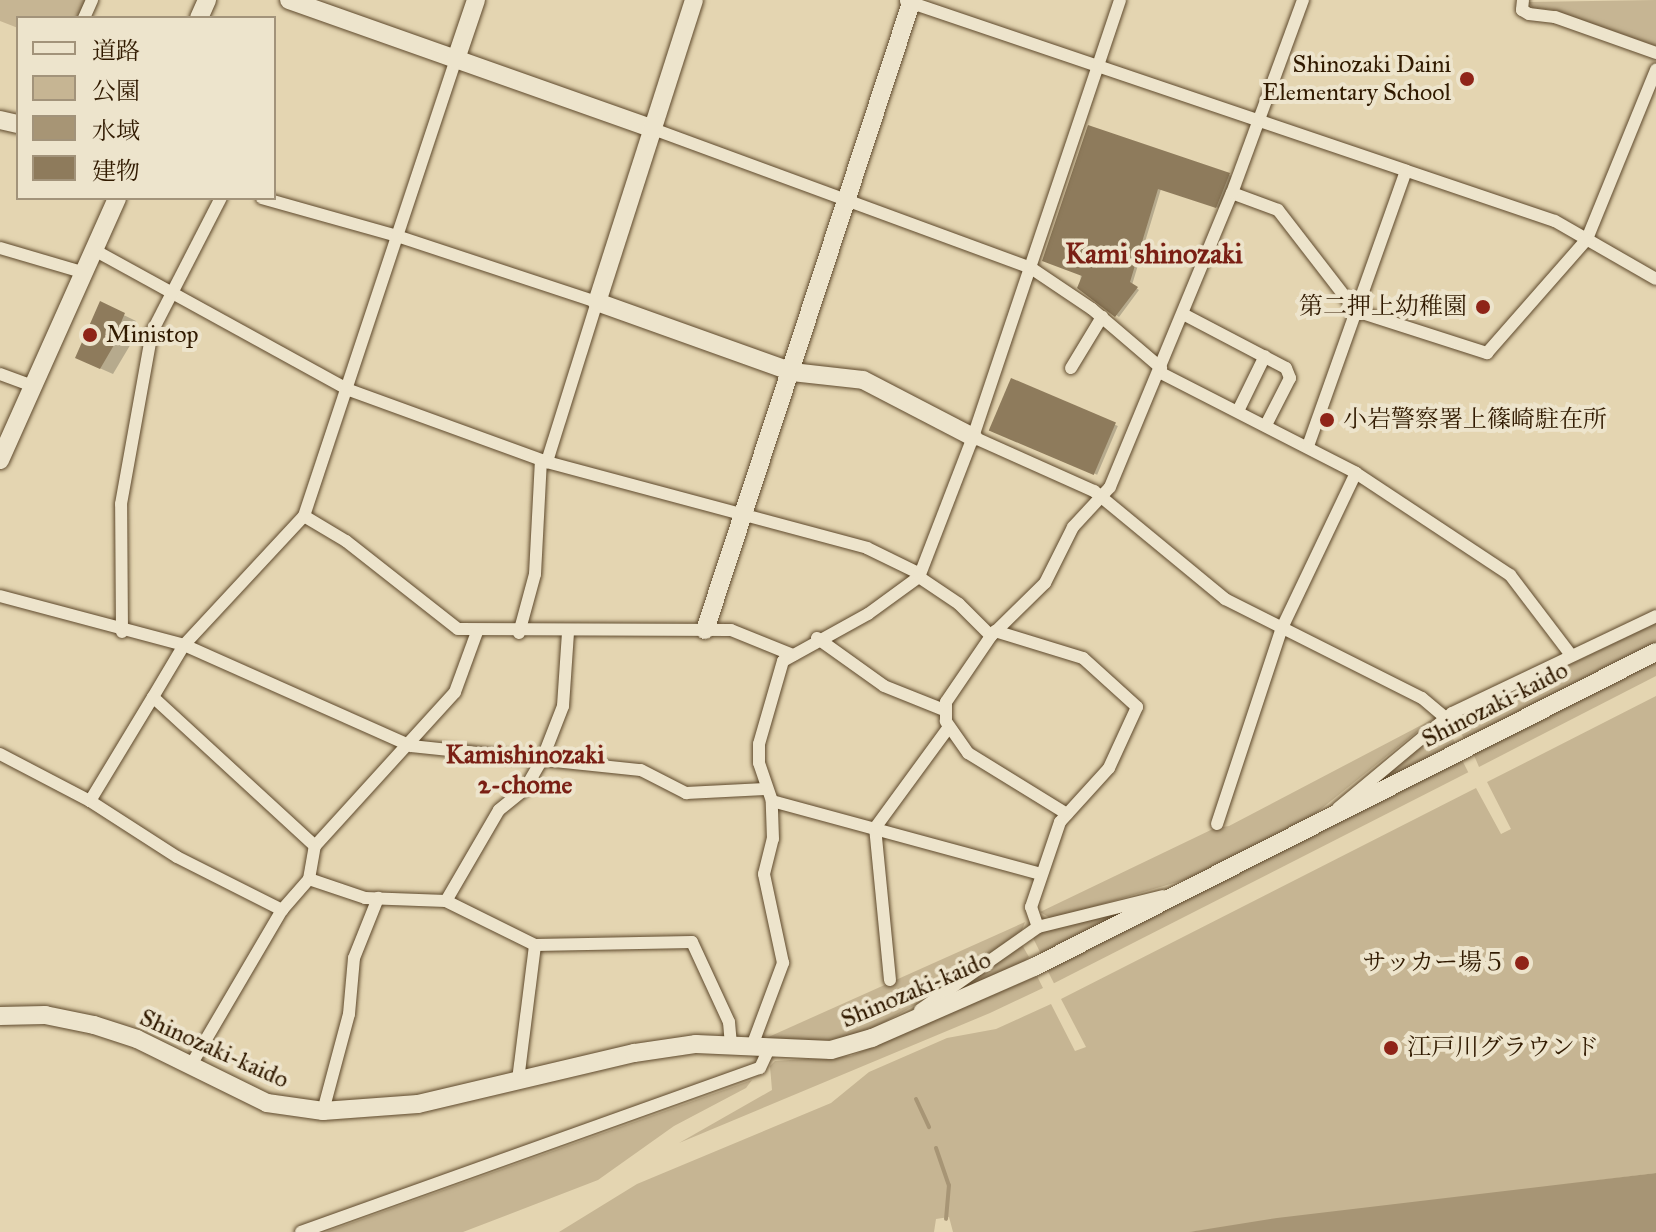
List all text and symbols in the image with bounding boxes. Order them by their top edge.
legend [16,16,276,200]
text: 道路 [92,36,140,66]
place label: Shinozaki Daini Elementary School [1262,51,1451,107]
marker: Shinozaki Daini Elementary School [1458,70,1476,88]
text: 公園 [92,76,140,106]
text: 水域 [92,116,140,146]
text: 建物 [92,156,140,186]
district label: Kami shinozaki [1065,237,1243,271]
place label: 第二押上幼稚園 [1299,293,1467,321]
marker: 第二押上幼稚園 [1474,298,1492,316]
place label: Ministop [106,321,198,349]
marker: Ministop [81,326,99,344]
place label: 小岩警察署上篠崎駐在所 [1343,406,1607,434]
marker: 小岩警察署上篠崎駐在所 [1318,411,1336,429]
street label: Shinozaki-kaido [1417,656,1573,754]
district label: Kamishinozaki 2-chome [445,739,605,800]
street label: Shinozaki-kaido [837,945,995,1035]
place label: サッカー場５ [1362,949,1506,977]
marker: サッカー場５ [1513,954,1531,972]
street label: Shinozaki-kaido [135,1003,293,1095]
place label: 江戸川グラウンド [1407,1034,1599,1062]
marker: 江戸川グラウンド [1382,1039,1400,1057]

